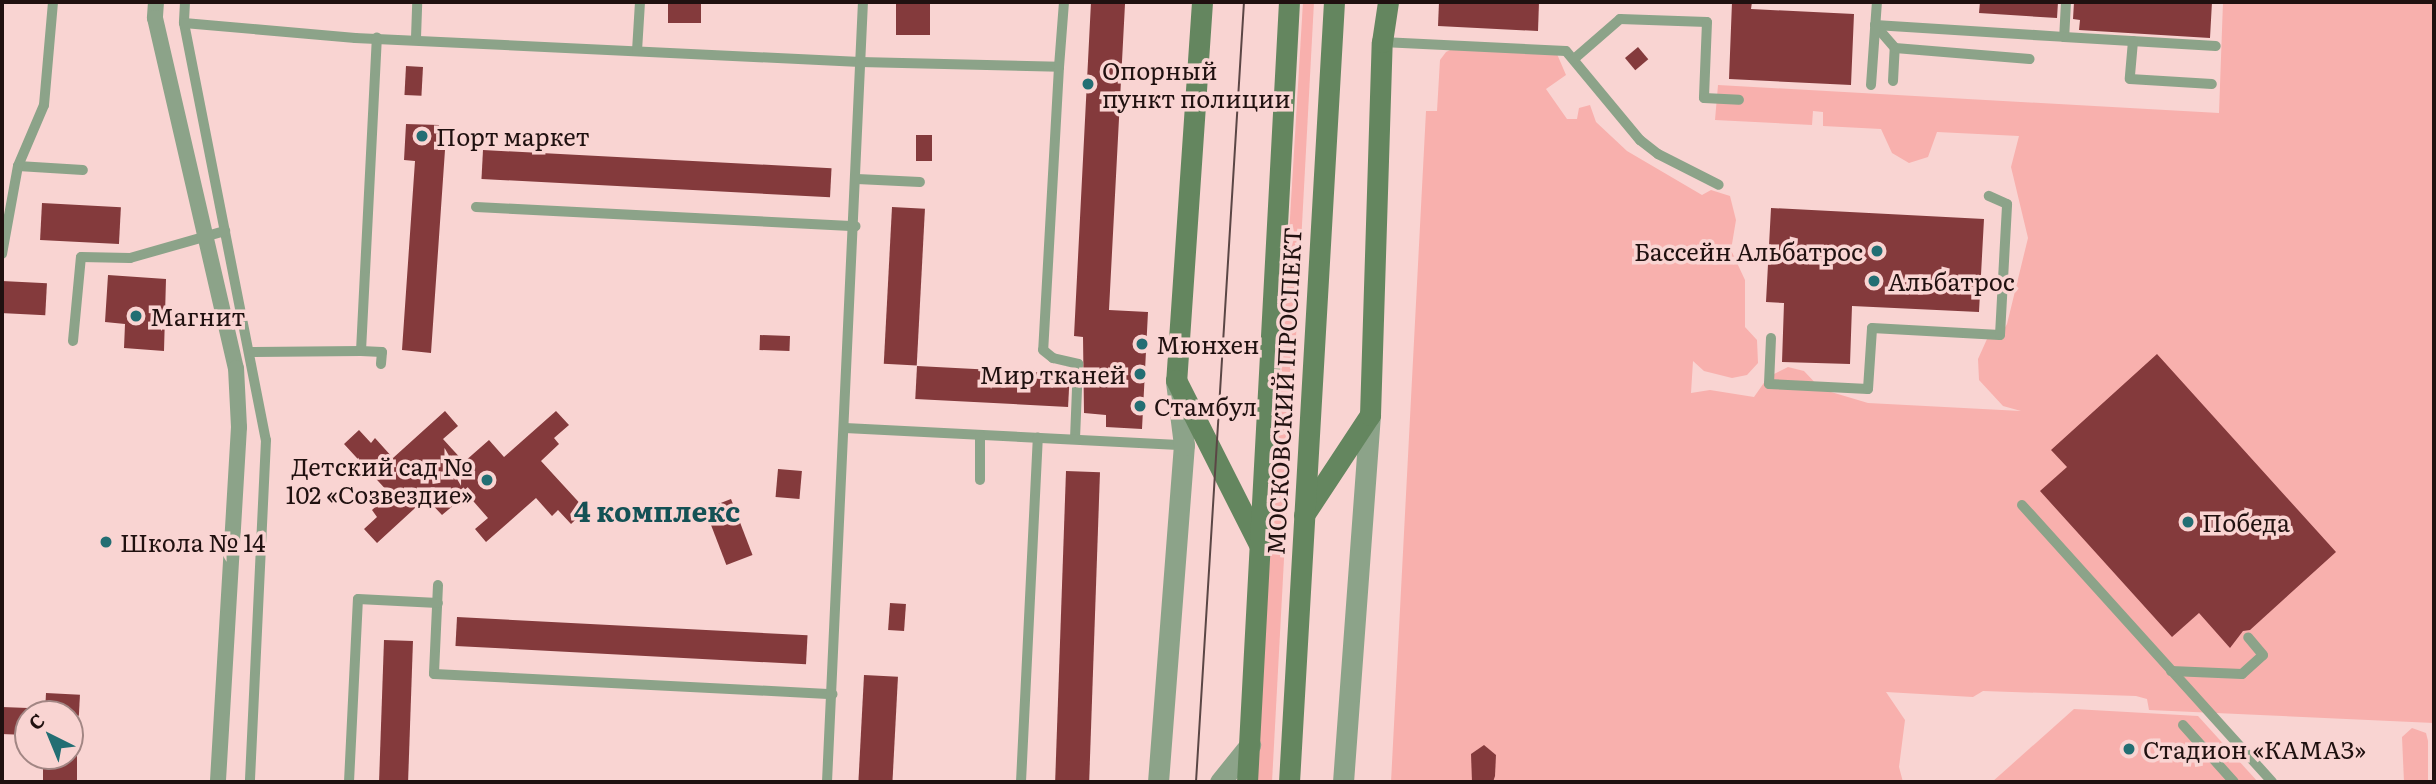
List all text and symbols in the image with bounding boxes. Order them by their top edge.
place label: Опорный пункт полиции [1102,56,1291,112]
marker: Опорный пункт полиции [1080,76,1096,92]
place label: Порт маркет [436,122,590,150]
marker: Порт маркет [414,128,430,144]
street label: МОСКОВСКИЙ ПРОСПЕКТ [1260,226,1306,556]
place label: Бассейн Альбатрос [1634,237,1863,265]
marker: Бассейн Альбатрос [1869,243,1885,259]
place label: Альбатрос [1888,267,2015,295]
marker: Альбатрос [1866,273,1882,289]
place label: Магнит [150,302,245,330]
marker: Магнит [128,308,144,324]
place label: Мюнхен [1156,330,1259,358]
marker: Мюнхен [1134,336,1150,352]
place label: Мир тканей [979,360,1126,388]
marker: Мир тканей [1132,366,1148,382]
place label: Стамбул [1154,392,1257,420]
marker: Стамбул [1132,398,1148,414]
place label: Детский сад № 102 «Созвездие» [286,452,473,508]
marker: Детский сад № 102 «Созвездие» [479,472,495,488]
district label: 4 комплекс [574,493,740,527]
place label: Победа [2202,508,2290,536]
marker: Победа [2180,514,2196,530]
place label: Школа № 14 [120,528,265,556]
marker: Школа № 14 [98,534,114,550]
north arrow [14,700,84,770]
text: С [22,706,51,736]
place label: Стадион «КАМАЗ» [2143,735,2366,763]
marker: Стадион «КАМАЗ» [2121,741,2137,757]

